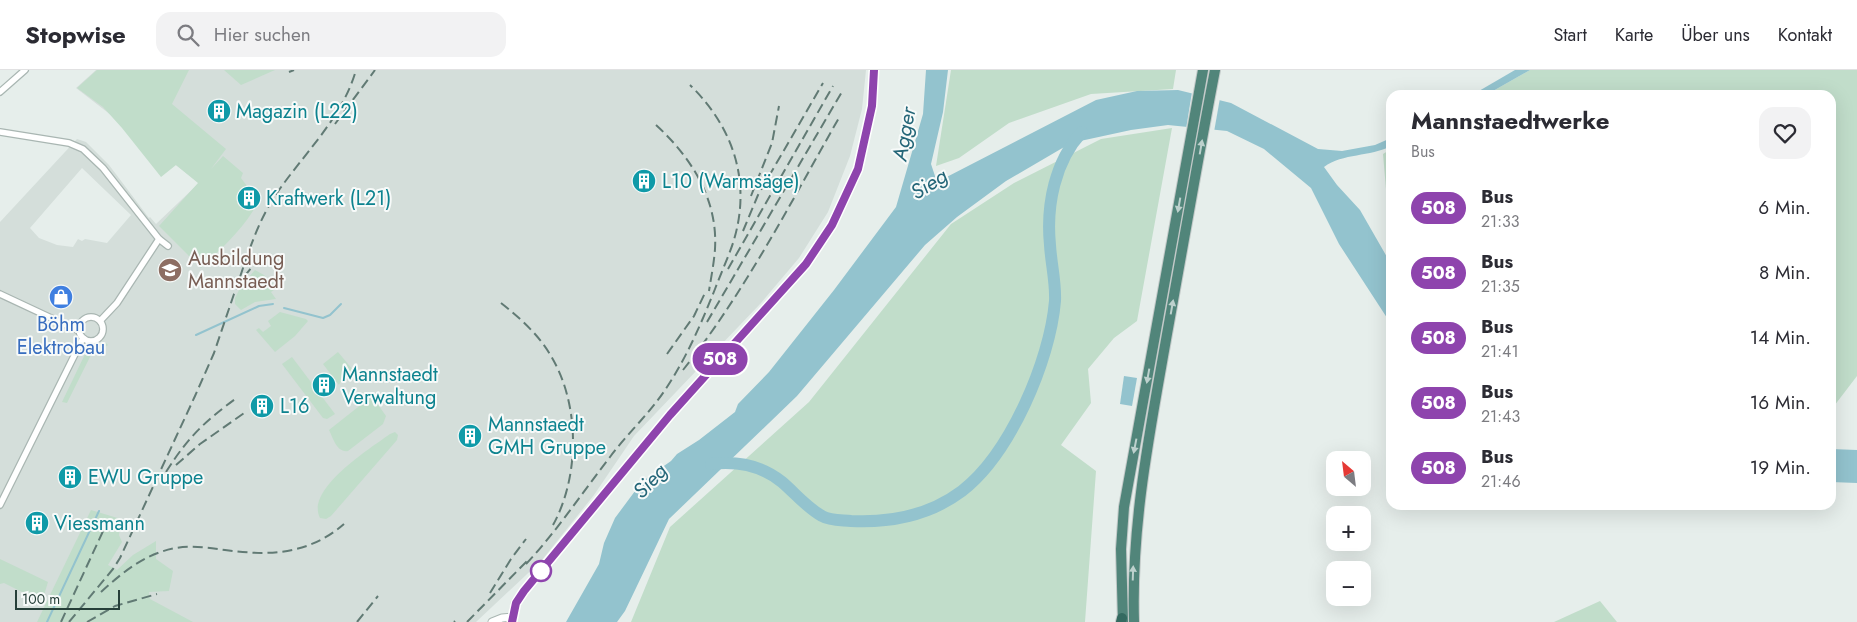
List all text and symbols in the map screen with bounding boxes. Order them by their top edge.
search box [156,12,506,57]
text: Stopwise [25,17,126,52]
icon: search [174,21,202,49]
text: Hier suchen [214,21,311,48]
text: Start [1553,22,1587,48]
text: Karte [1615,22,1653,48]
text: Über uns [1681,22,1750,48]
text: Kontakt [1778,22,1832,48]
place label: Magazin (L22) [236,97,358,126]
building icon: Magazin (L22) [206,98,232,124]
text: Mannstaedtwerke [1411,103,1609,138]
water label: Agger [884,104,924,164]
button: heart [1759,107,1811,159]
one-way arrow [1197,140,1205,155]
text: Bus [1411,140,1435,163]
water label: Sieg [905,161,954,207]
place label: L10 (Warmsäge) [662,167,800,196]
building icon: L10 (Warmsäge) [631,168,657,194]
text: Bus [1481,183,1513,210]
place label: Kraftwerk (L21) [266,184,391,213]
building icon: Kraftwerk (L21) [236,185,262,211]
text: 6 Min. [1758,194,1811,221]
text: 508 [1421,195,1456,221]
one-way arrow [1175,198,1183,214]
text: 21:33 [1481,210,1520,233]
place label: Ausbildung Mannstaedt [188,244,284,296]
text: Bus [1481,248,1513,275]
school or university icon: Ausbildung Mannstaedt [157,257,183,283]
text: 8 Min. [1759,259,1811,286]
text: 508 [1421,260,1456,286]
text: 21:35 [1481,275,1520,298]
shop icon: Böhm Elektrobau [48,284,74,310]
one-way arrow [1169,299,1177,315]
place label: Böhm Elektrobau [17,310,105,362]
text: Bus [1481,313,1513,340]
text: 14 Min. [1750,324,1811,351]
text: 508 [1421,325,1456,351]
text: 21:41 [1481,340,1519,363]
line badge: 508 [691,343,749,375]
text: 508 [703,346,737,372]
place label: Mannstaedt Verwaltung [342,360,438,412]
one-way arrow [1144,368,1152,384]
building icon: Mannstaedt Verwaltung [311,372,337,398]
text: Bus [1481,378,1513,405]
text: 16 Min. [1750,389,1811,416]
text: 508 [1421,390,1456,416]
place label: L16 [280,392,310,421]
building icon: L16 [249,393,275,419]
text: 21:43 [1481,405,1520,428]
place label: Mannstaedt GMH Gruppe [488,410,606,462]
building icon: Mannstaedt GMH Gruppe [457,423,483,449]
one-way arrow [1131,439,1139,455]
text: Bus [1481,443,1513,470]
north arrow [1326,451,1371,496]
map controls [1326,451,1371,606]
text: 19 Min. [1750,454,1811,481]
text: 508 [1421,455,1456,481]
water label: Sieg [626,456,674,505]
place label: EWU Gruppe [88,463,203,492]
building icon: EWU Gruppe [57,464,83,490]
text: 21:46 [1481,470,1521,493]
button: + [1326,506,1371,551]
place label: Viessmann [54,509,145,538]
building icon: Viessmann [24,510,50,536]
unlabelled marker [530,560,552,582]
button: − [1326,561,1371,606]
one-way arrow [1129,565,1137,581]
scale bar [15,587,120,610]
text: 100 m [22,589,60,609]

